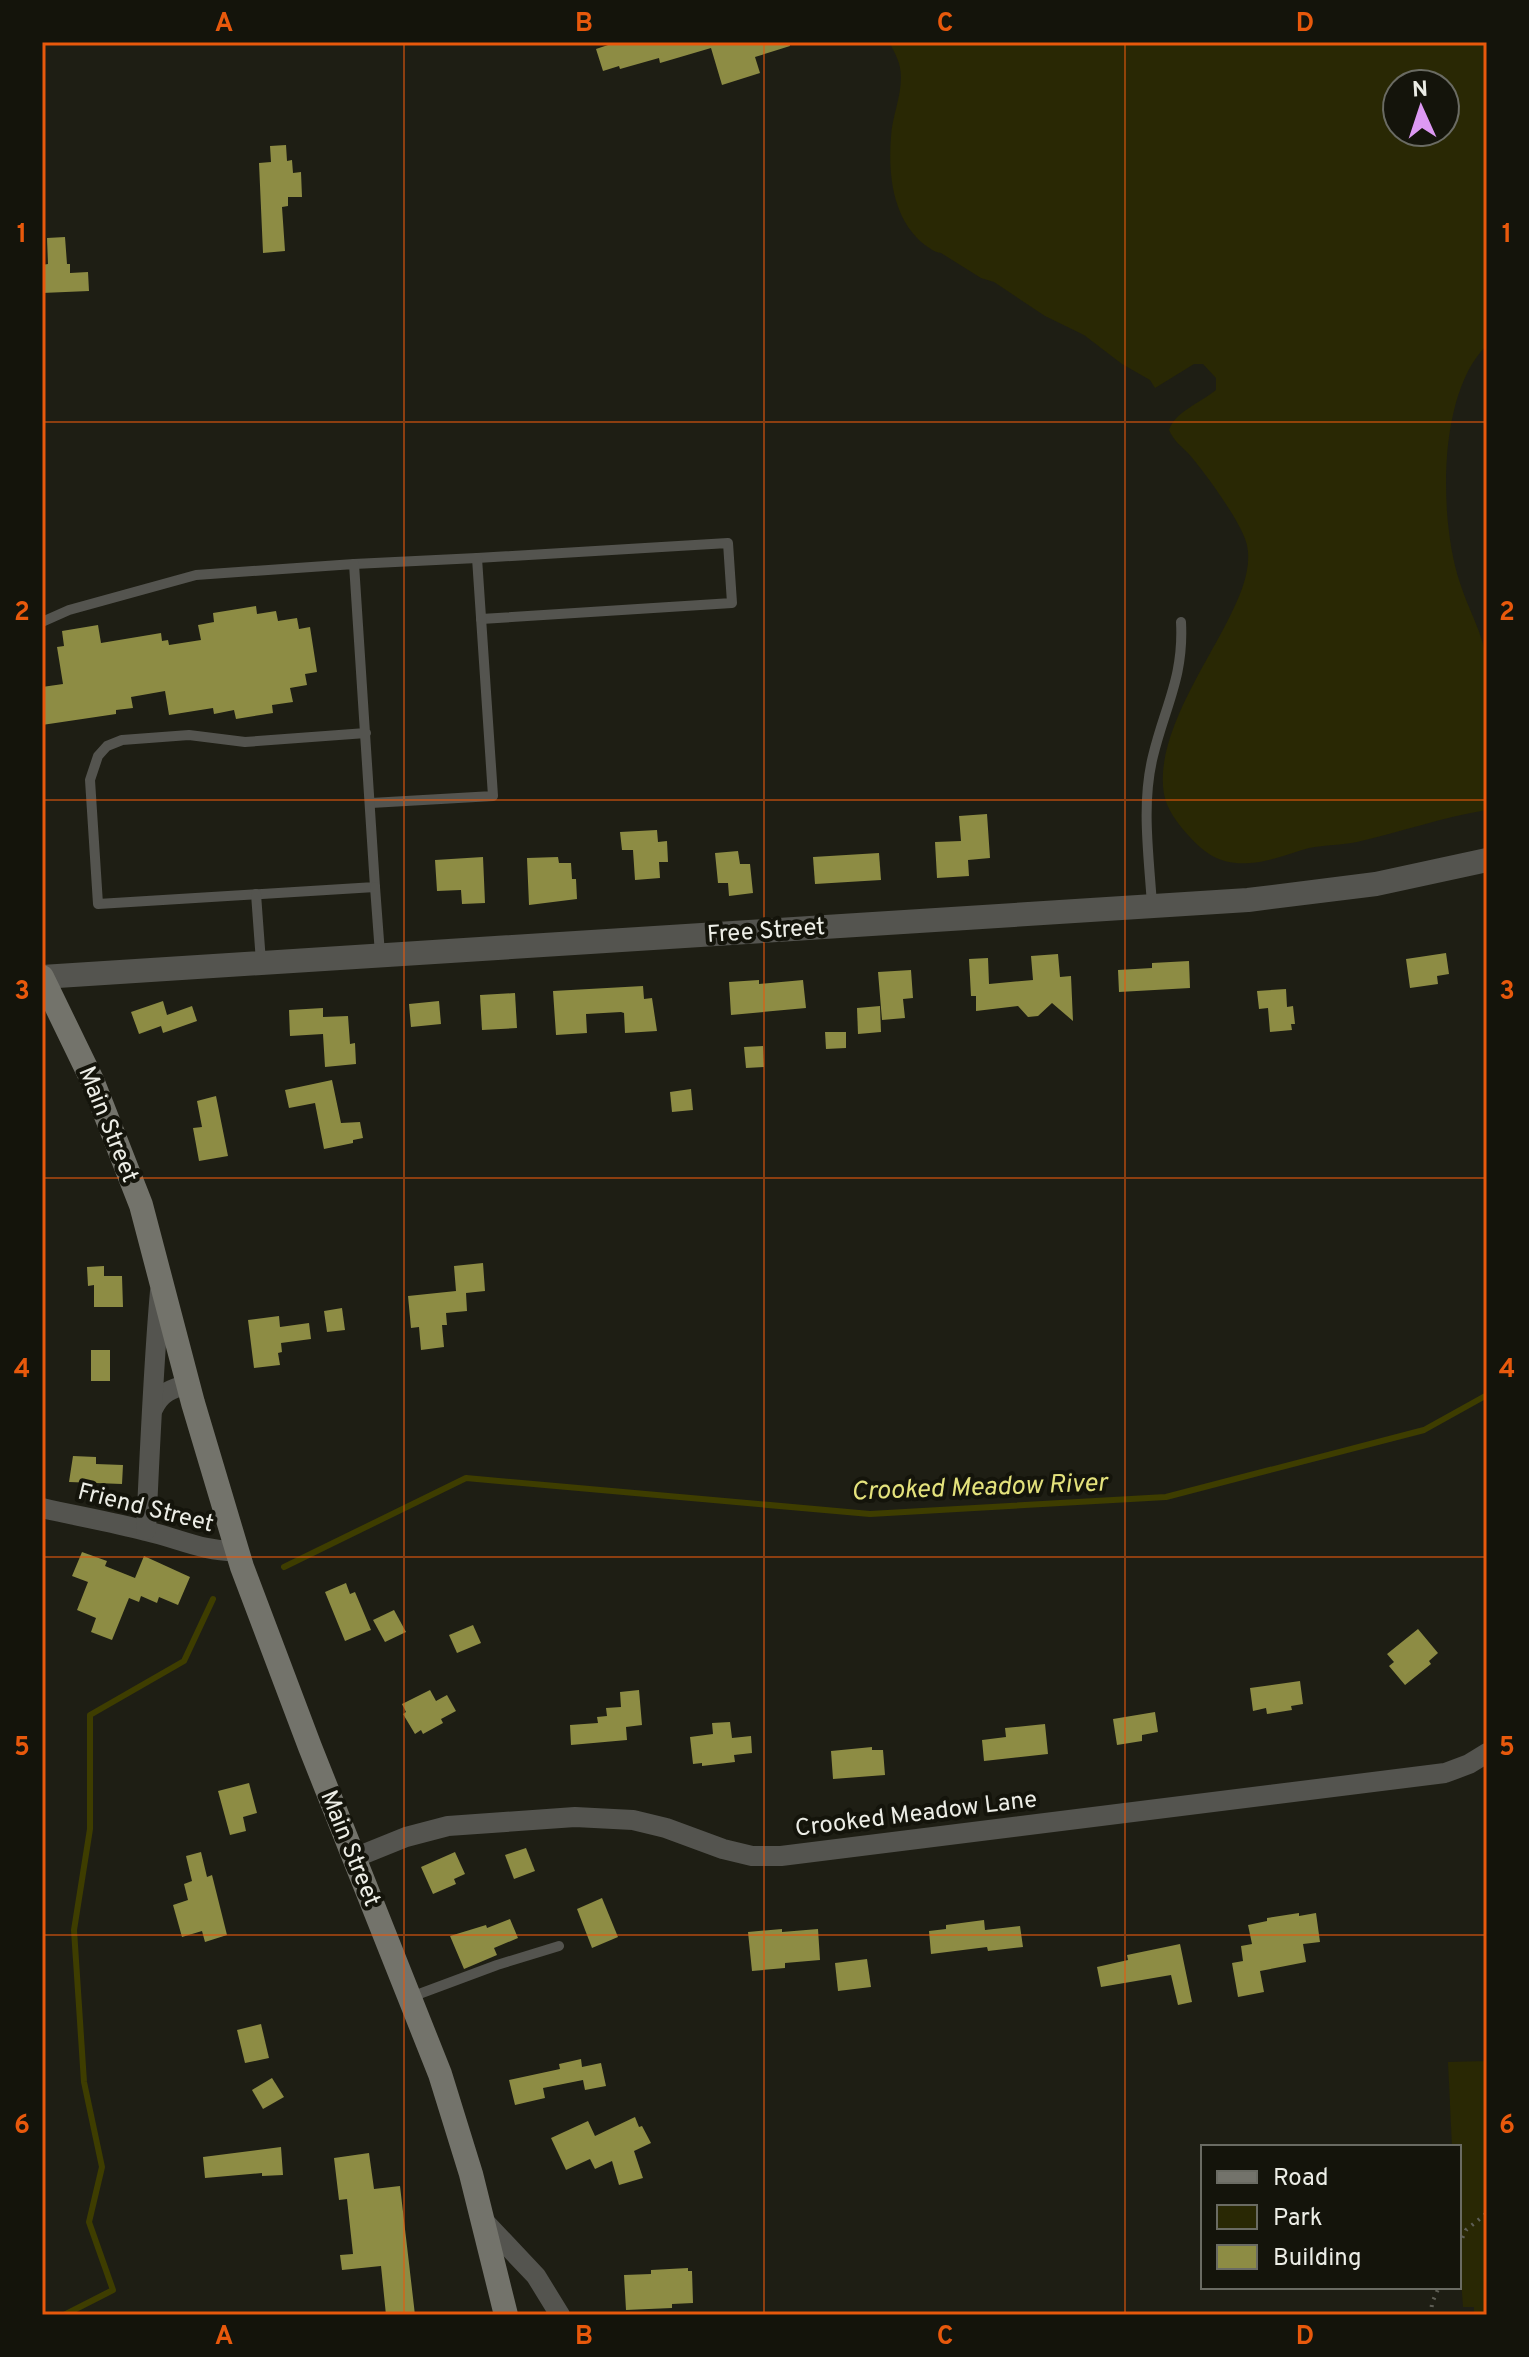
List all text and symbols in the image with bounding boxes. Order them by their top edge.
text: A [215,8,233,41]
text: B [575,8,593,41]
text: C [937,8,953,41]
text: D [1296,8,1314,41]
north arrow [1381,68,1461,148]
text: N [1411,77,1429,104]
text: 1 [17,219,27,252]
text: 1 [1502,219,1512,252]
text: 2 [14,597,30,630]
text: 2 [1499,597,1515,630]
street label: Free Street [706,913,826,951]
text: 3 [14,976,30,1009]
text: 3 [1499,976,1515,1009]
street label: Main Street [70,1062,144,1187]
text: 4 [14,1354,30,1387]
text: 4 [1499,1354,1515,1387]
water label: Crooked Meadow River [850,1467,1110,1509]
street label: Friend Street [74,1478,217,1540]
text: 5 [14,1732,30,1765]
text: 5 [1499,1732,1515,1765]
street label: Crooked Meadow Lane [794,1785,1039,1845]
street label: Main Street [312,1786,386,1911]
text: 6 [14,2110,30,2143]
text: 6 [1499,2110,1515,2143]
legend [1201,2145,1461,2289]
text: Road [1273,2164,1329,2194]
text: Park [1273,2204,1323,2234]
text: Building [1273,2244,1362,2274]
text: A [215,2321,233,2354]
text: B [575,2321,593,2354]
text: C [937,2321,953,2354]
text: D [1296,2321,1314,2354]

